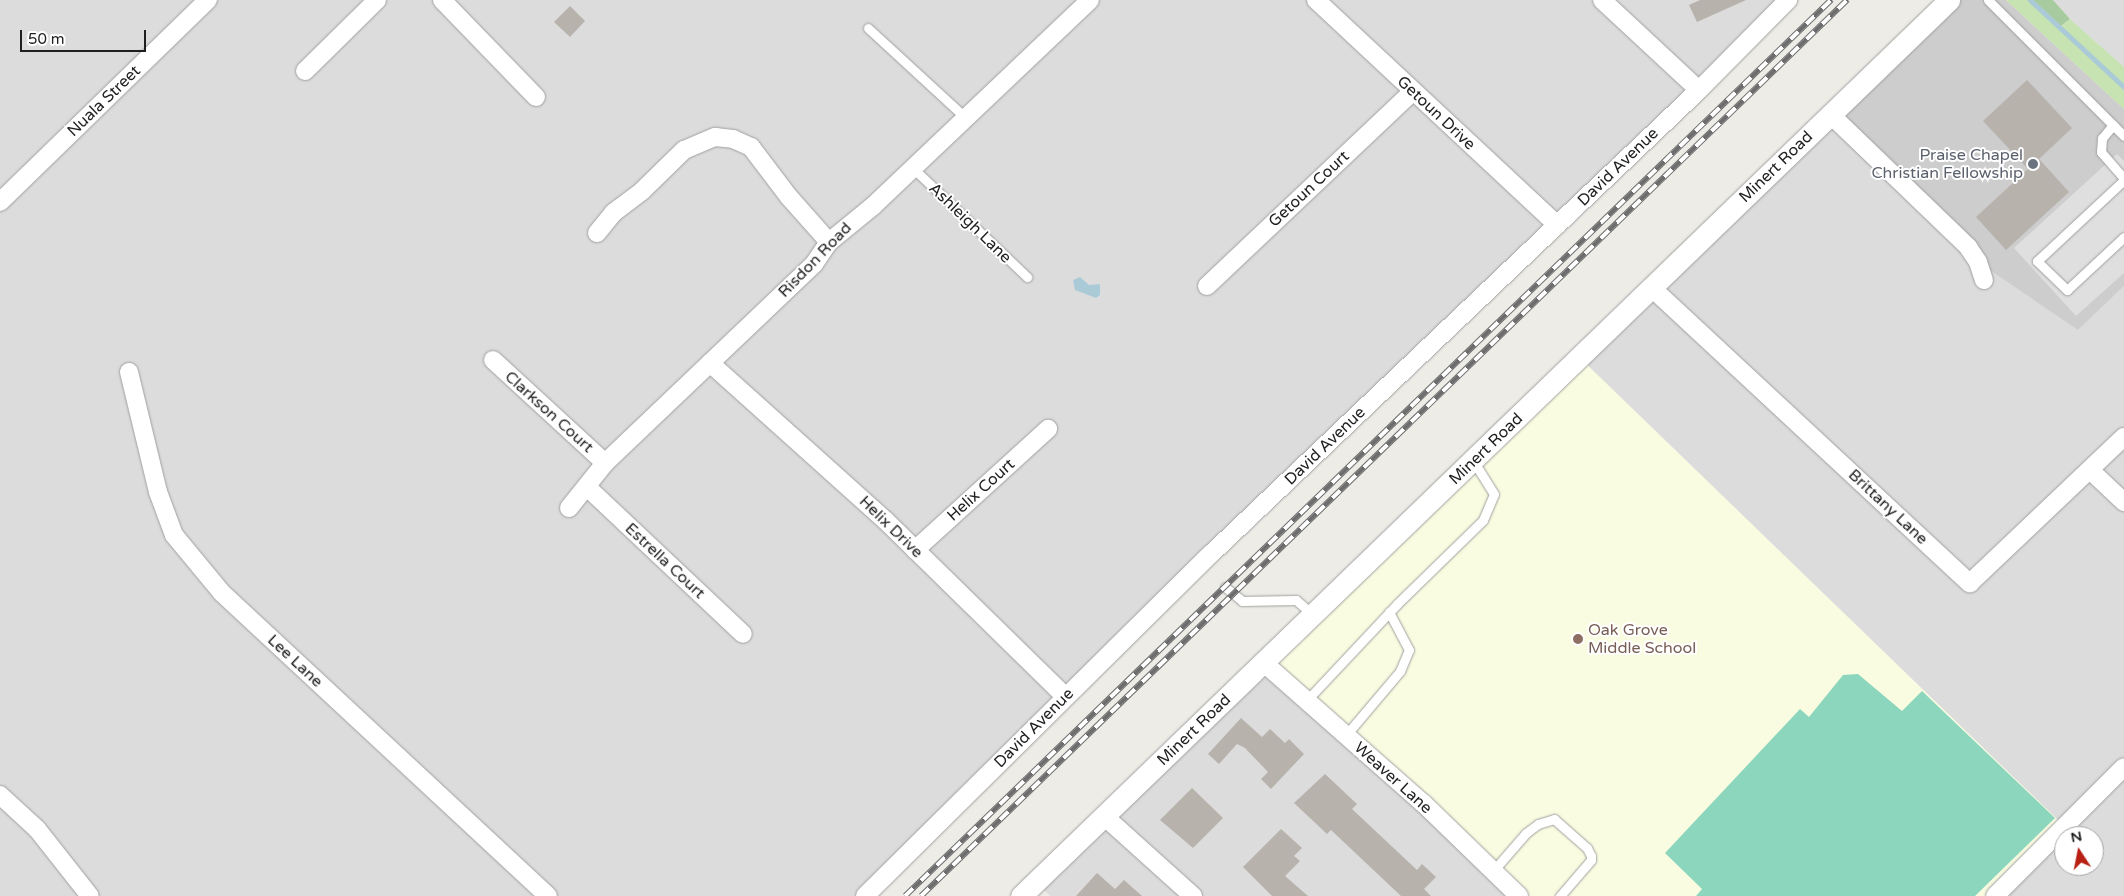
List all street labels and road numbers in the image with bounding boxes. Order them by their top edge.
street label: Nuala Street [63,61,145,141]
street label: Getoun Drive [1393,72,1479,154]
street label: David Avenue [1574,124,1662,210]
street label: Minert Road [1735,127,1817,207]
street label: Getoun Court [1265,147,1353,231]
street label: Ashleigh Lane [925,179,1015,267]
street label: Risdon Road [774,218,856,302]
street label: Clarkson Court [501,367,597,457]
street label: David Avenue [1281,403,1369,489]
street label: Minert Road [1445,409,1527,489]
street label: Helix Court [943,455,1019,525]
street label: Brittany Lane [1844,465,1932,549]
street label: Helix Drive [855,492,927,562]
street label: Estrella Court [621,519,709,603]
street label: Lee Lane [263,631,327,691]
street label: David Avenue [990,684,1078,772]
street label: Minert Road [1153,690,1235,770]
street label: Weaver Lane [1350,738,1436,818]

